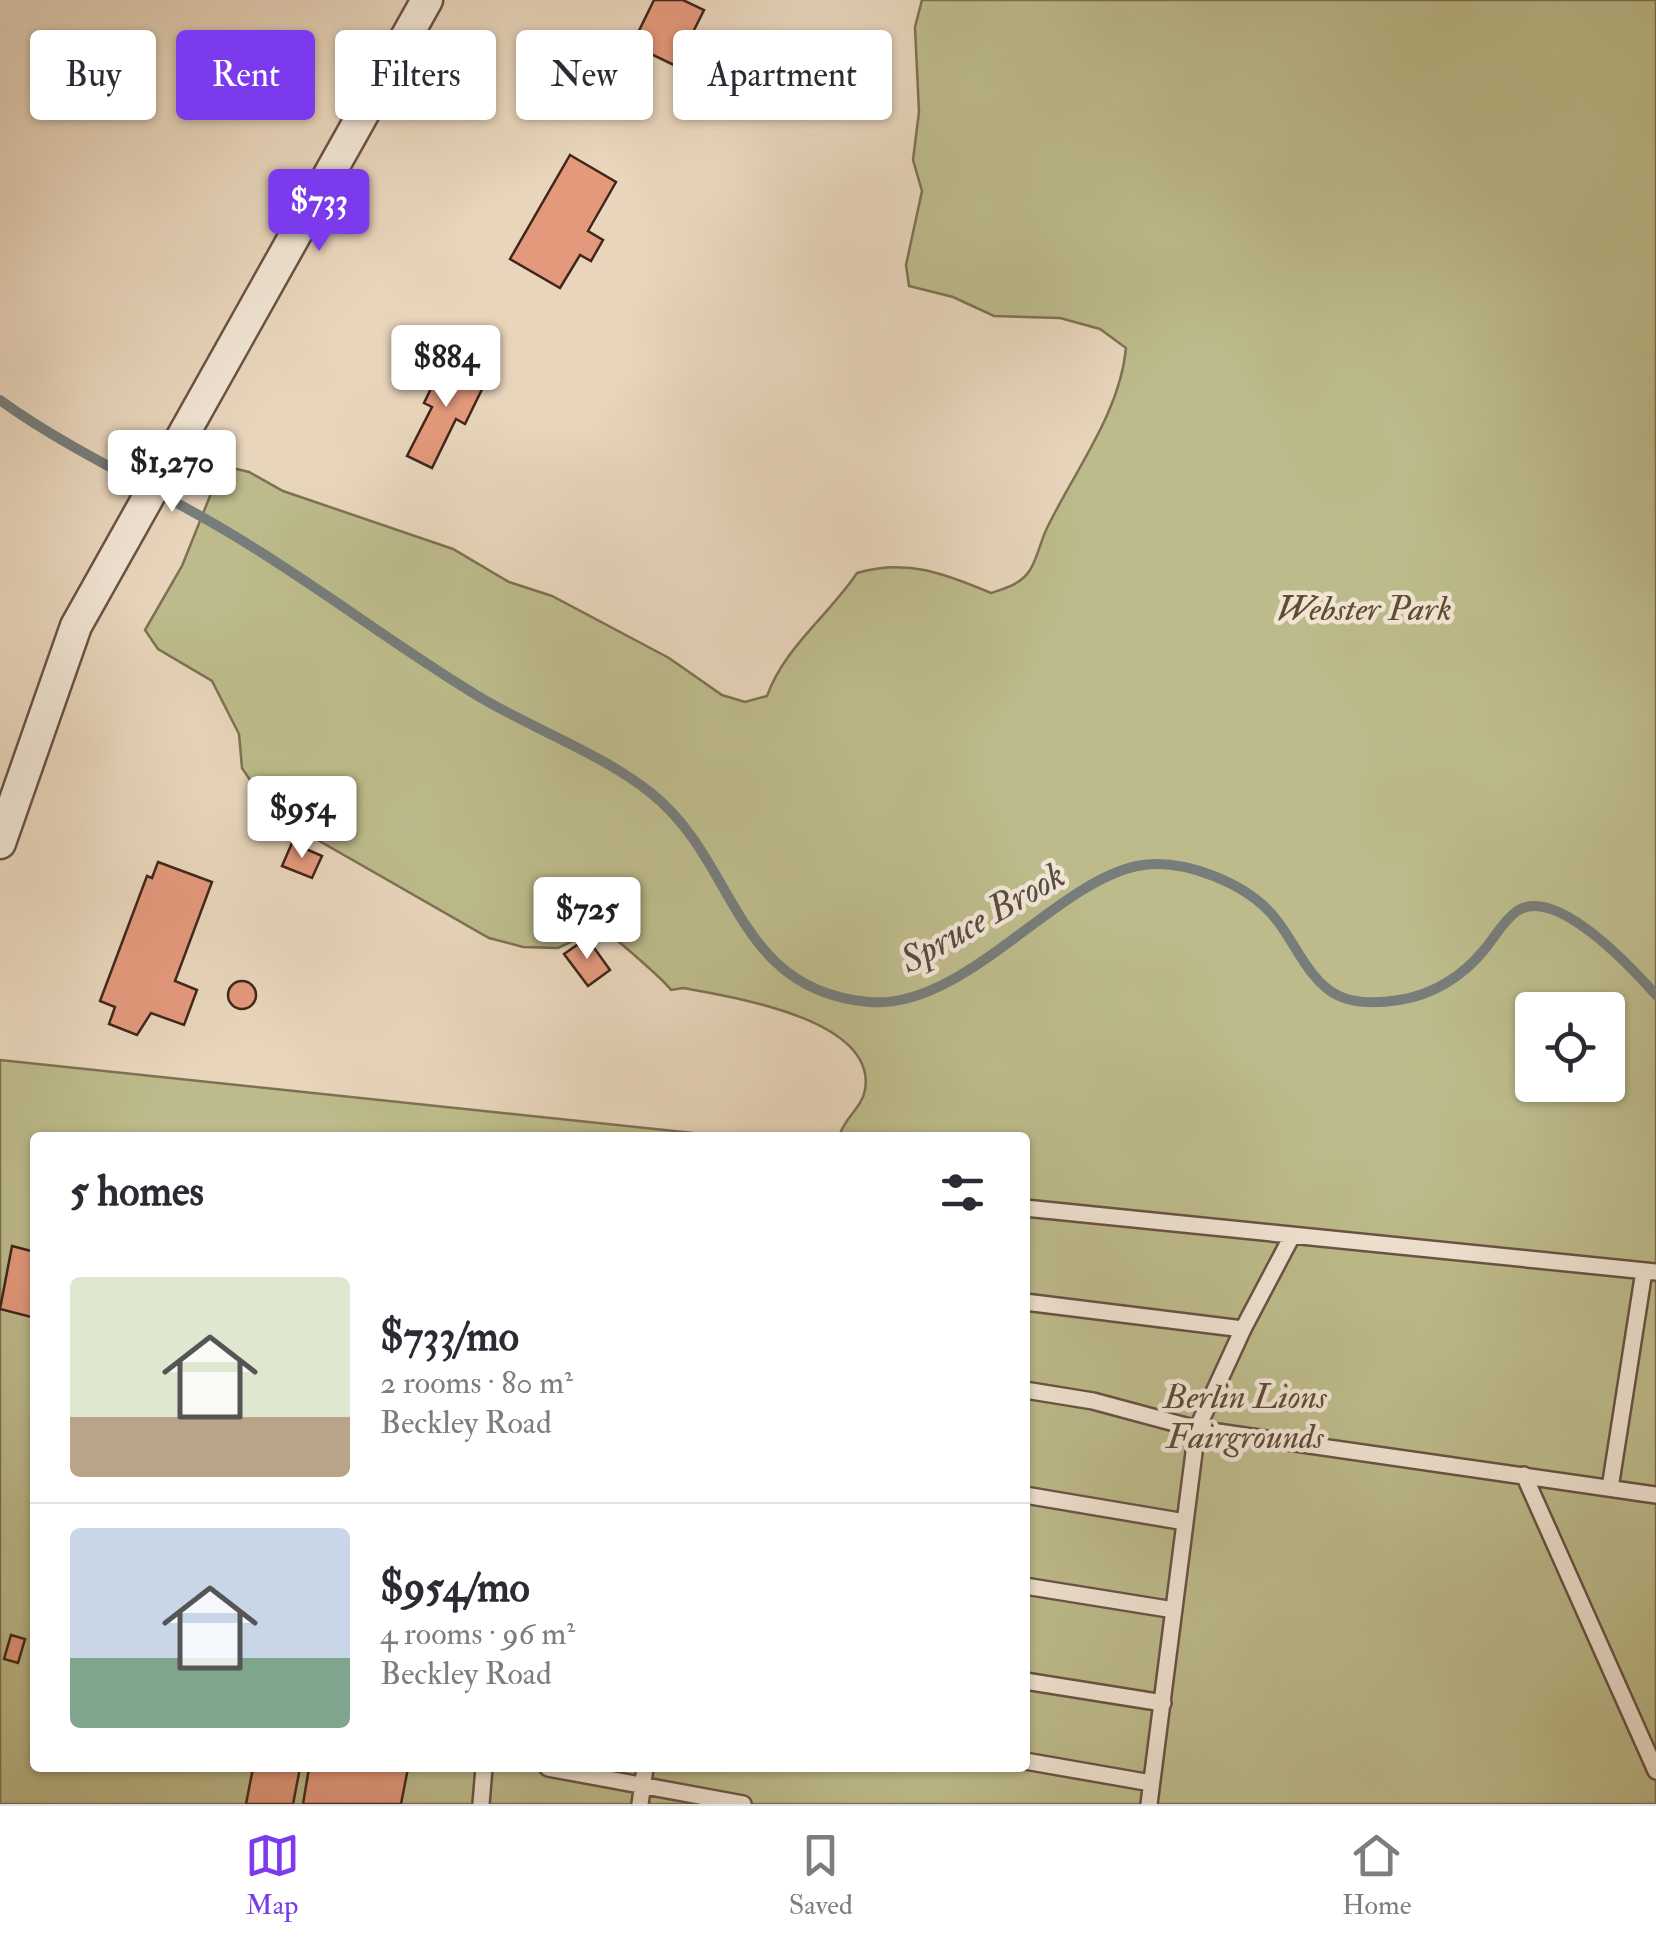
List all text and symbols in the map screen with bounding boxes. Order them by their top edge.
chip: Buy [30,30,156,120]
chip: Rent [176,30,315,120]
chip: Filters [335,30,496,120]
chip: New [516,30,653,120]
chip: Apartment [673,30,892,120]
pin: $733 [260,169,378,254]
text: $733 [290,181,348,221]
pin: $884 [387,325,505,410]
text: $884 [413,337,479,377]
pin: $1,270 [91,430,253,515]
text: $1,270 [130,442,214,482]
park label: Webster Park [1276,587,1452,631]
pin: $954 [243,776,361,861]
text: $954 [269,788,335,828]
water label: Spruce Brook [890,851,1074,985]
pin: $725 [528,877,646,962]
text: $725 [556,889,619,929]
map controls [1515,992,1625,1102]
button: locate [1515,992,1625,1102]
icon: filters [935,1165,990,1220]
text: 5 homes [70,1166,204,1218]
text: $733/mo [380,1311,519,1363]
icon: home [150,1317,270,1437]
text: 2 rooms · 80 m² [380,1363,573,1403]
park label: Berlin Lions Fairgrounds [1161,1375,1328,1459]
text: Beckley Road [380,1403,552,1443]
text: $954/mo [380,1562,530,1614]
icon: home [150,1568,270,1688]
text: 4 rooms · 96 m² [380,1614,575,1654]
text: Beckley Road [380,1654,552,1694]
tab: Map [245,1828,300,1923]
tab: Saved [789,1828,853,1923]
tab: Home [1342,1828,1411,1923]

